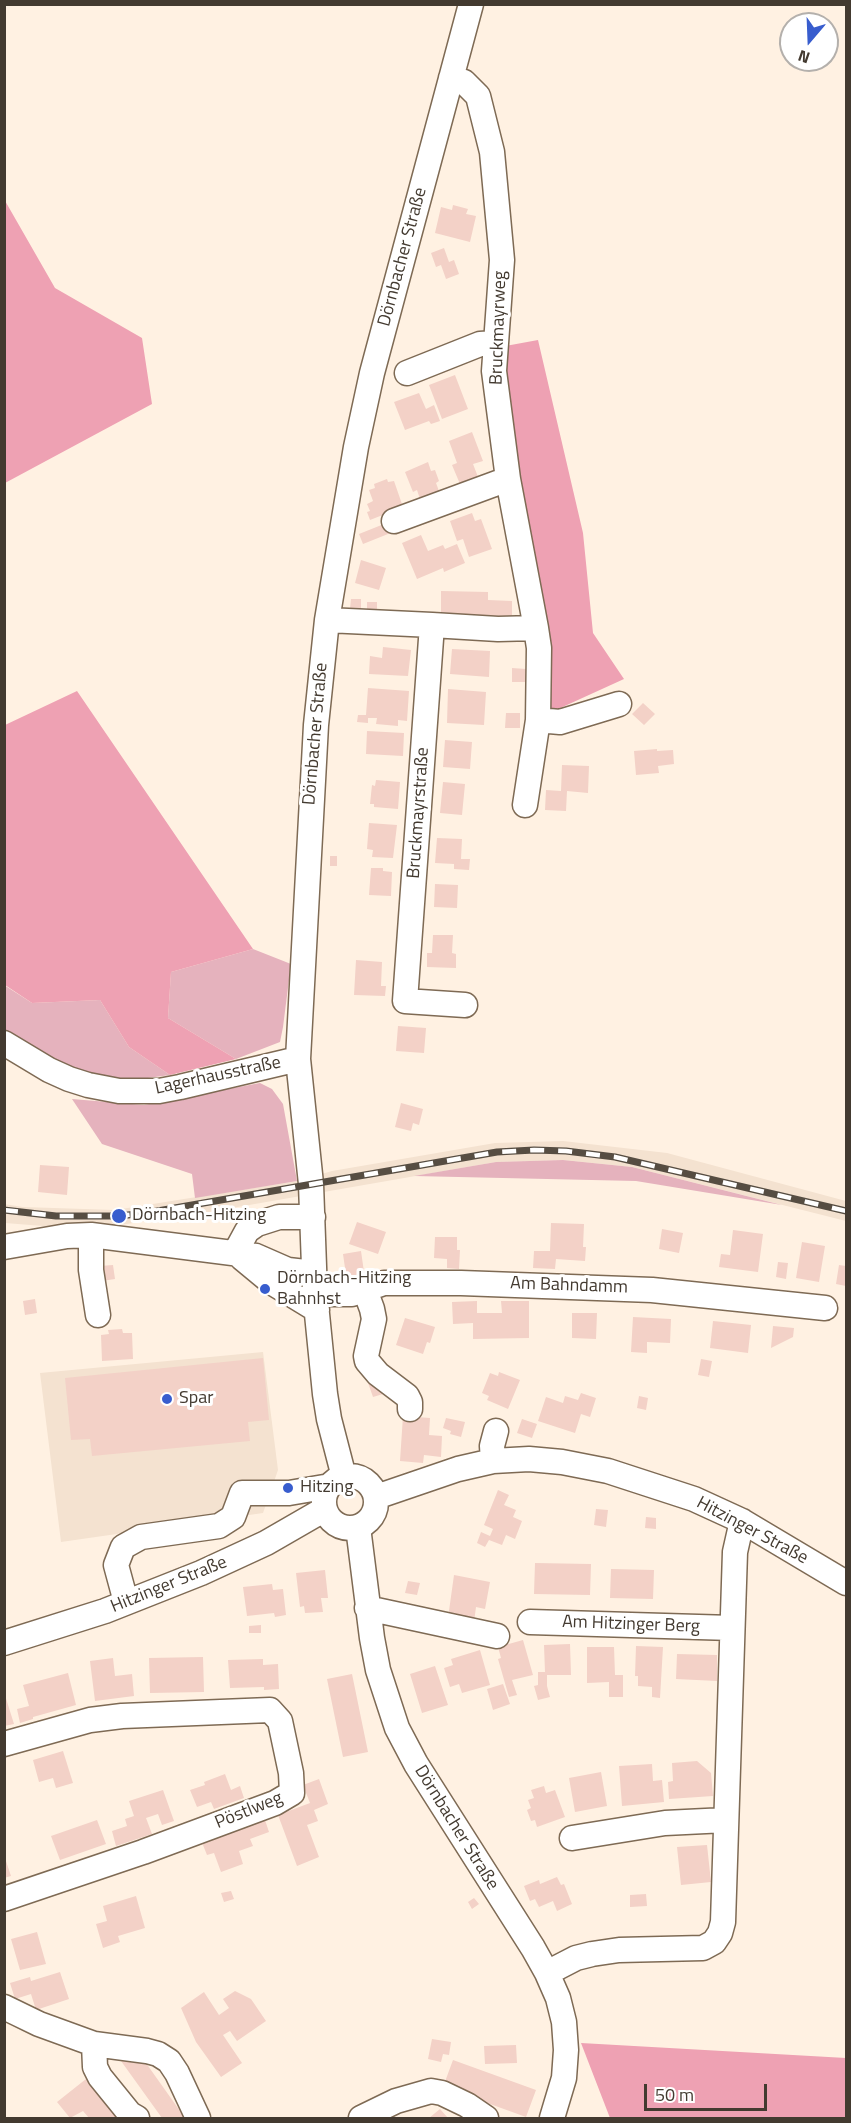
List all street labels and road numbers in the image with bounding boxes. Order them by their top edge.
street label: Dörnbacher Straße [374,185,432,329]
street label: Bruckmayrweg [486,271,512,385]
street label: Dörnbacher Straße [299,662,333,806]
street label: Bruckmayrstraße [404,747,434,879]
street label: Lagerhausstraße [153,1052,283,1100]
street label: Am Bahndamm [510,1273,628,1299]
street label: Hitzinger Straße [692,1493,812,1569]
street label: Hitzinger Straße [108,1552,230,1618]
street label: Am Hitzinger Berg [562,1612,700,1638]
street label: Dörnbacher Straße [409,1762,503,1894]
street label: Pöstlweg [212,1788,286,1834]

